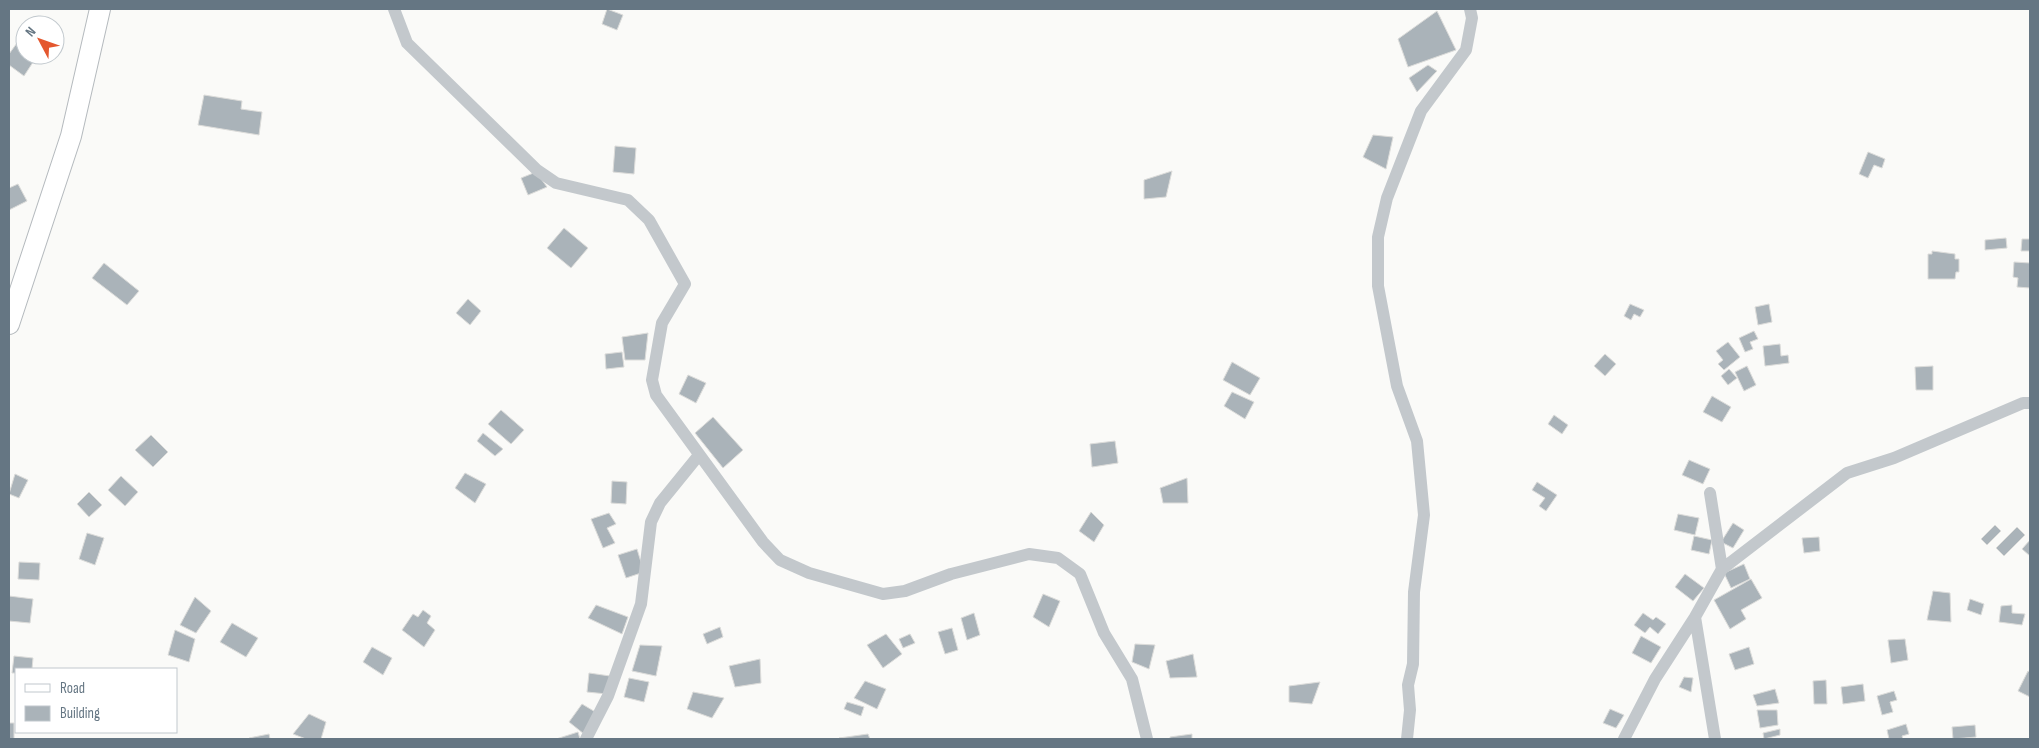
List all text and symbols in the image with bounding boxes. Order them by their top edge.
north arrow [15,15,65,65]
text: N [22,23,39,40]
legend [15,668,178,733]
text: Road [60,679,85,698]
text: Building [60,704,100,723]

